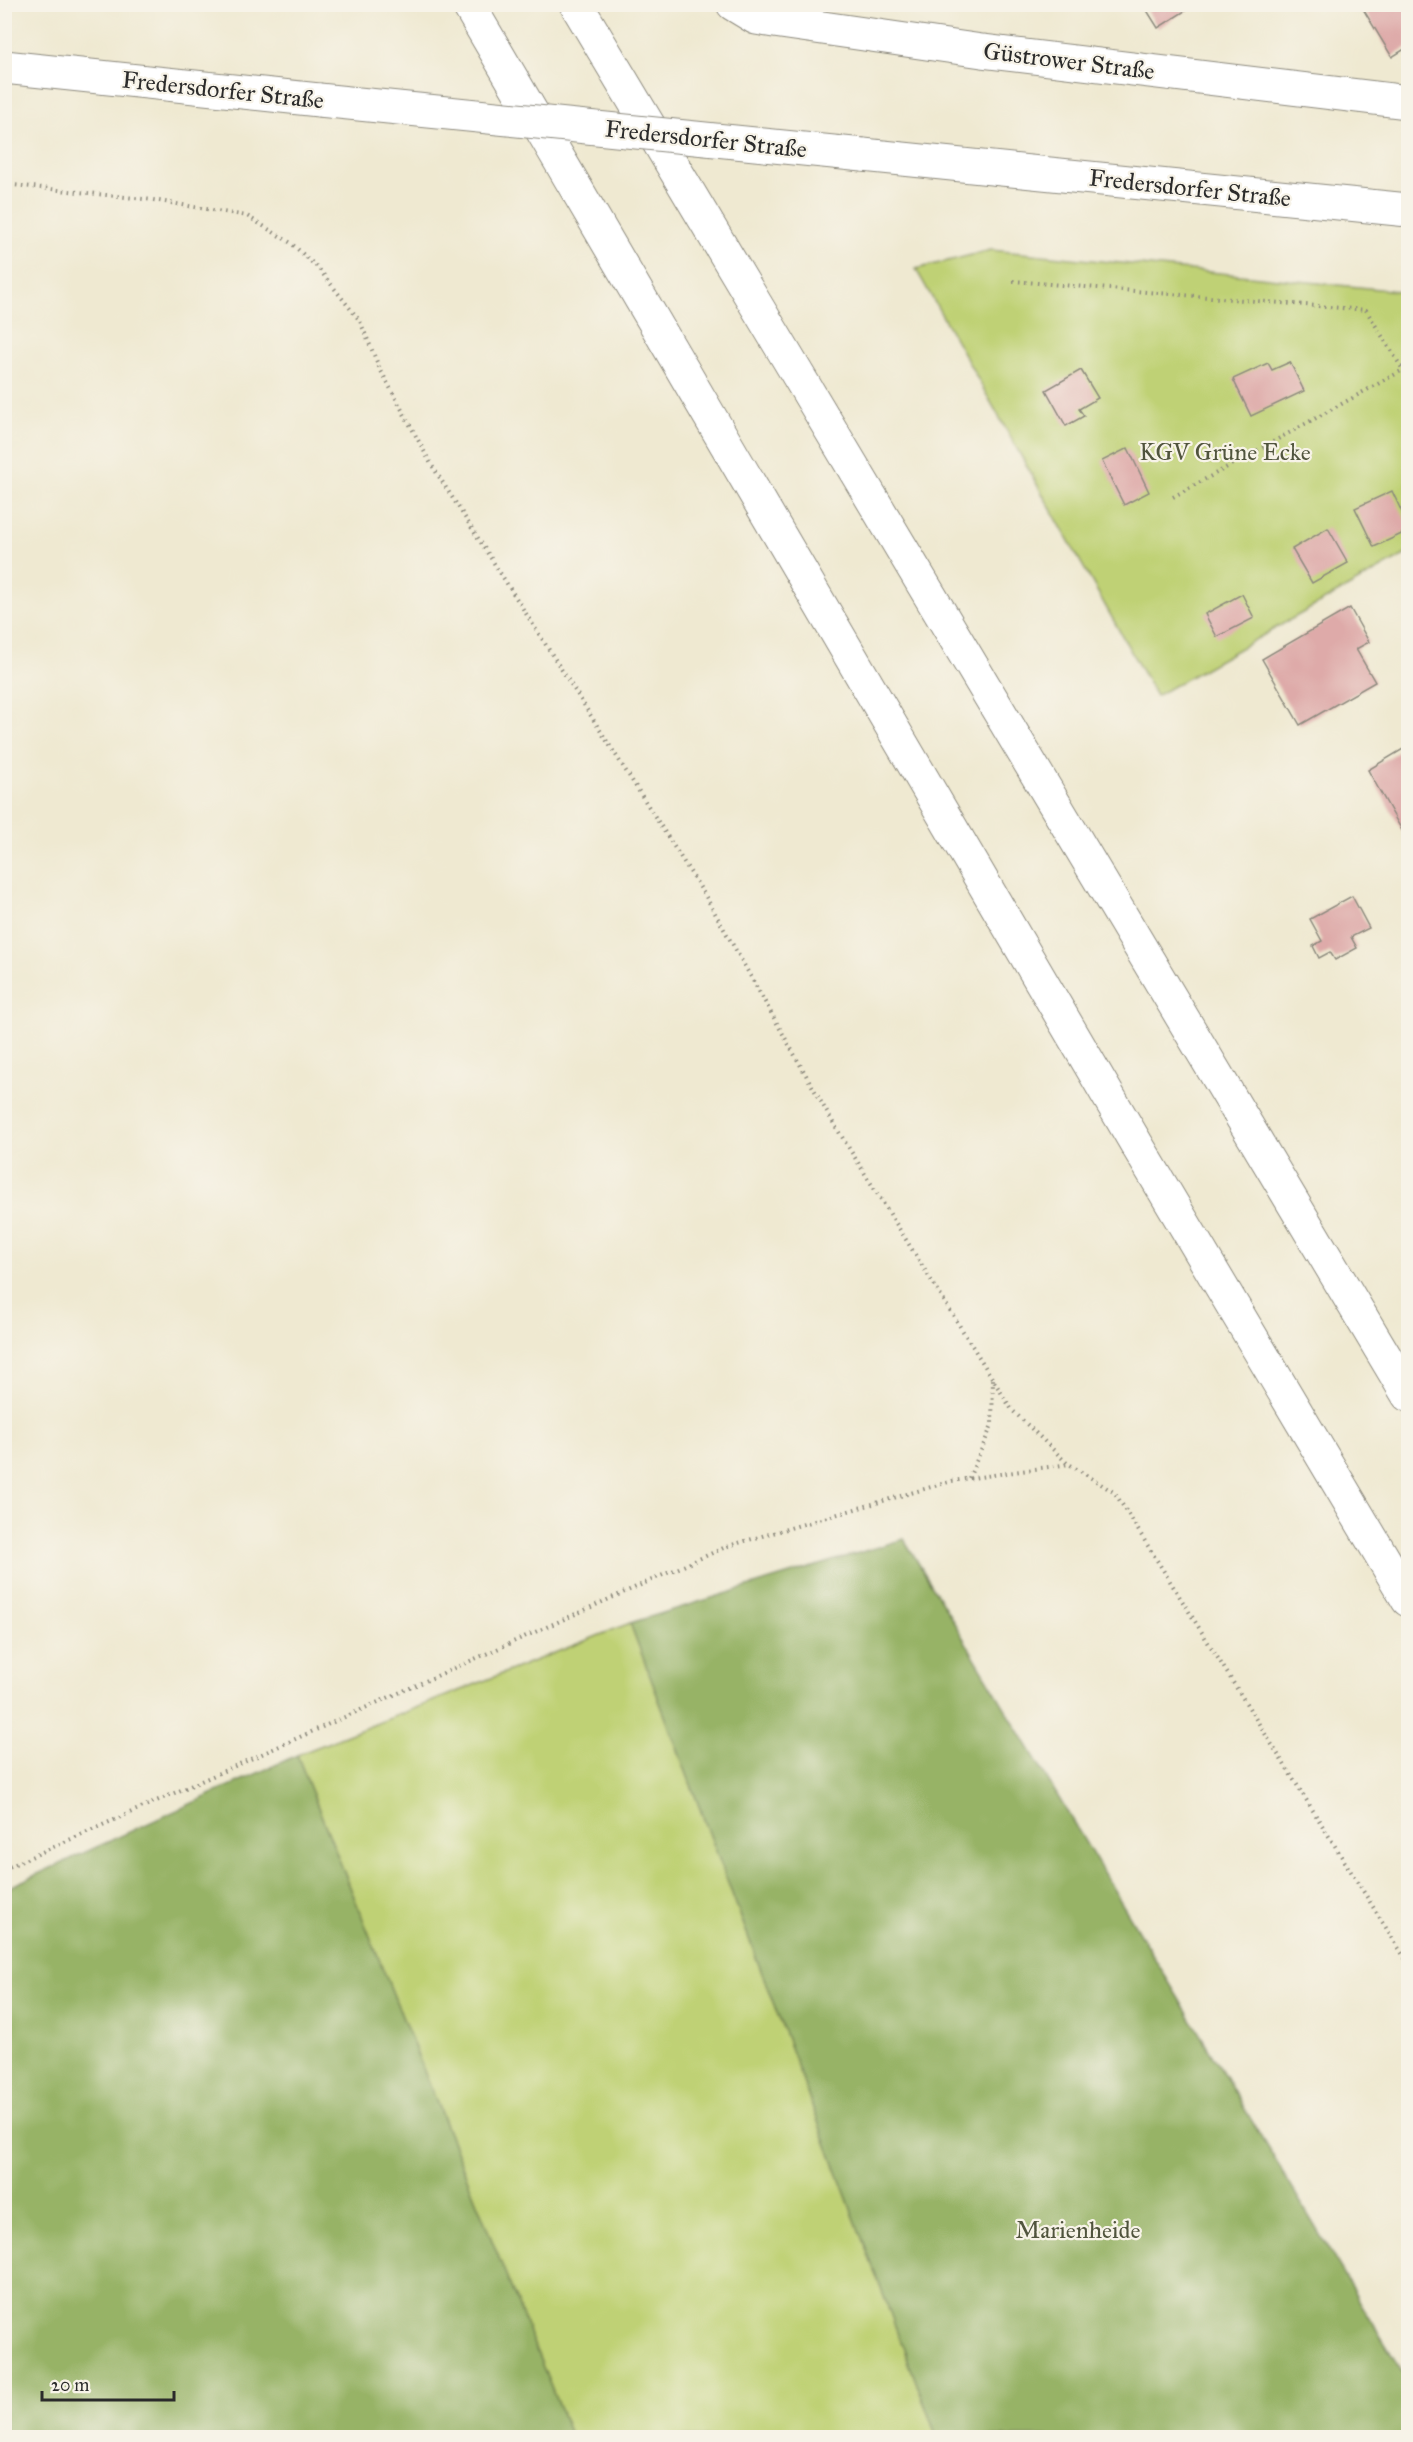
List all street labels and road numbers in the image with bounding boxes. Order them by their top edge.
street label: Güstrower Straße [982,36,1156,86]
street label: Fredersdorfer Straße [121,64,325,116]
street label: Fredersdorfer Straße [604,113,808,165]
street label: Fredersdorfer Straße [1088,162,1292,214]

